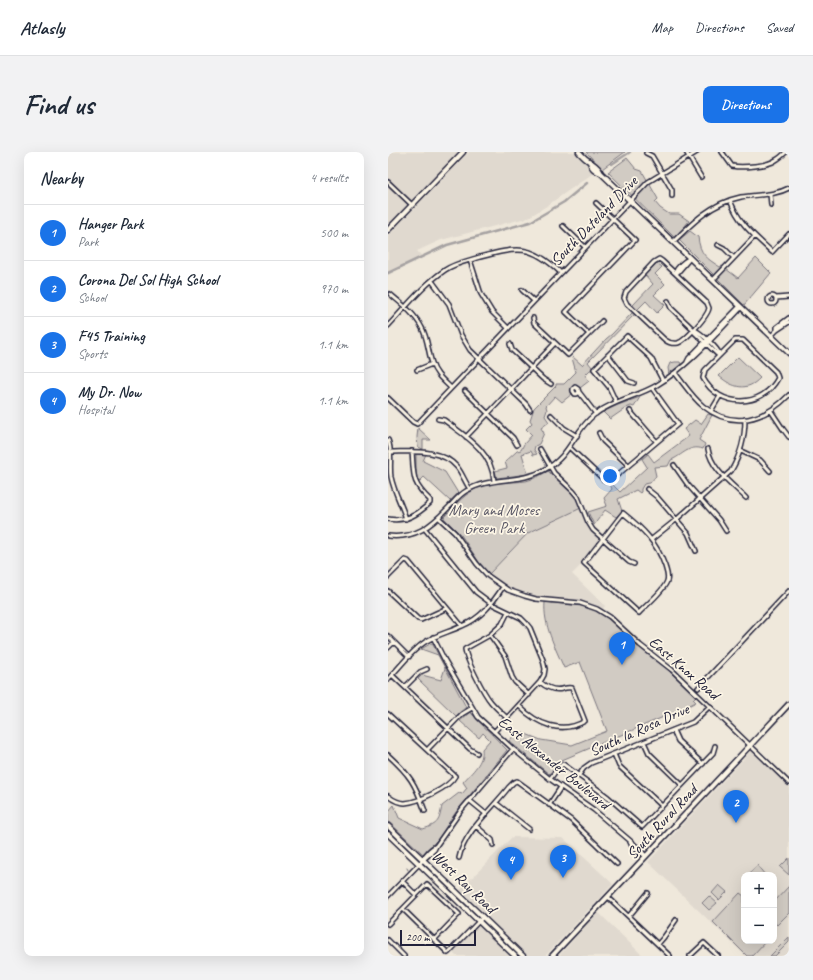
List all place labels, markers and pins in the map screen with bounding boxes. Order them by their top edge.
pin: 1 [609,632,635,665]
pin: 2 [723,790,749,823]
pin: 3 [550,845,576,878]
pin: 4 [498,847,524,880]

